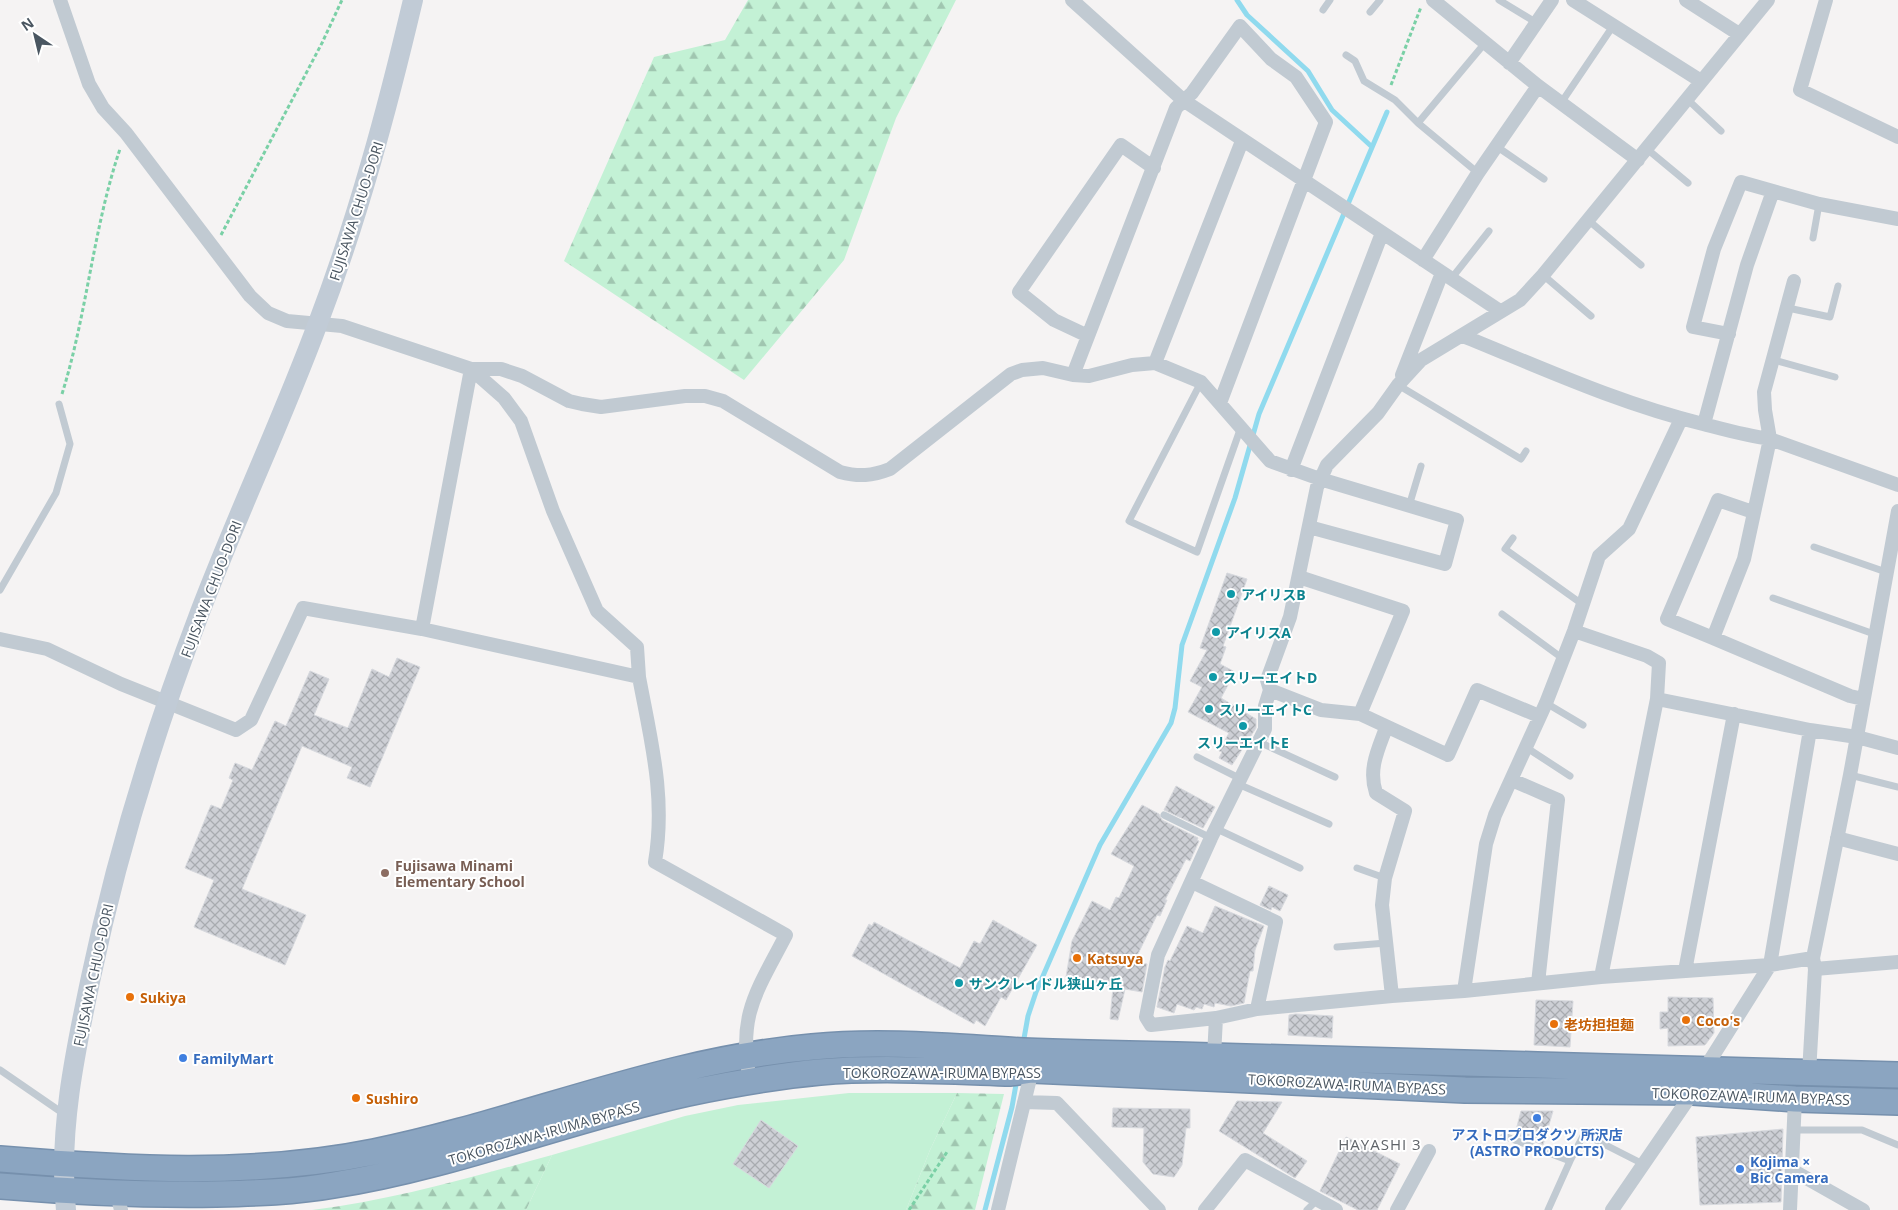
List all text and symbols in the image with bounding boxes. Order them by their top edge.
north arrow [10,10,60,60]
text: N [17,13,37,35]
street label: FUJISAWA CHUO-DORI [325,139,387,283]
street label: FUJISAWA CHUO-DORI [176,518,246,660]
place label: アイリスB [1241,585,1306,604]
marker: アイリスB [1225,588,1237,600]
place label: アイリスA [1226,623,1291,642]
marker: アイリスA [1210,626,1222,638]
place label: スリーエイトD [1223,668,1317,687]
marker: スリーエイトD [1207,671,1219,683]
place label: スリーエイトC [1219,700,1312,719]
marker: スリーエイトC [1203,703,1215,715]
marker: スリーエイトE [1237,720,1249,732]
place label: スリーエイトE [1197,733,1289,752]
place label: Fujisawa Minami Elementary School [395,856,525,891]
marker: Fujisawa Minami Elementary School [379,867,391,879]
street label: FUJISAWA CHUO-DORI [69,902,117,1048]
place label: Katsuya [1087,949,1143,968]
marker: Katsuya [1071,952,1083,964]
place label: サンクレイドル狭山ヶ丘 [969,974,1123,993]
marker: サンクレイドル狭山ヶ丘 [953,977,965,989]
place label: Sukiya [140,988,186,1007]
marker: Sukiya [124,991,136,1003]
place label: Coco's [1696,1011,1740,1030]
marker: Coco's [1680,1014,1692,1026]
place label: 老坊担担麺 [1564,1015,1634,1034]
marker: 老坊担担麺 [1548,1018,1560,1030]
place label: FamilyMart [193,1049,274,1068]
marker: FamilyMart [177,1052,189,1064]
street label: TOKOROZAWA-IRUMA BYPASS [843,1063,1041,1082]
street label: TOKOROZAWA-IRUMA BYPASS [1248,1069,1446,1099]
street label: TOKOROZAWA-IRUMA BYPASS [1652,1083,1850,1109]
place label: Sushiro [366,1089,419,1108]
marker: Sushiro [350,1092,362,1104]
street label: TOKOROZAWA-IRUMA BYPASS [446,1097,642,1169]
marker: アストロプロダクツ 所沢店 (ASTRO PRODUCTS) [1531,1112,1543,1124]
place label: アストロプロダクツ 所沢店 (ASTRO PRODUCTS) [1451,1125,1623,1160]
district label: HAYASHI 3 [1338,1134,1422,1154]
place label: Kojima × Bic Camera [1750,1152,1829,1187]
marker: Kojima × Bic Camera [1734,1163,1746,1175]

